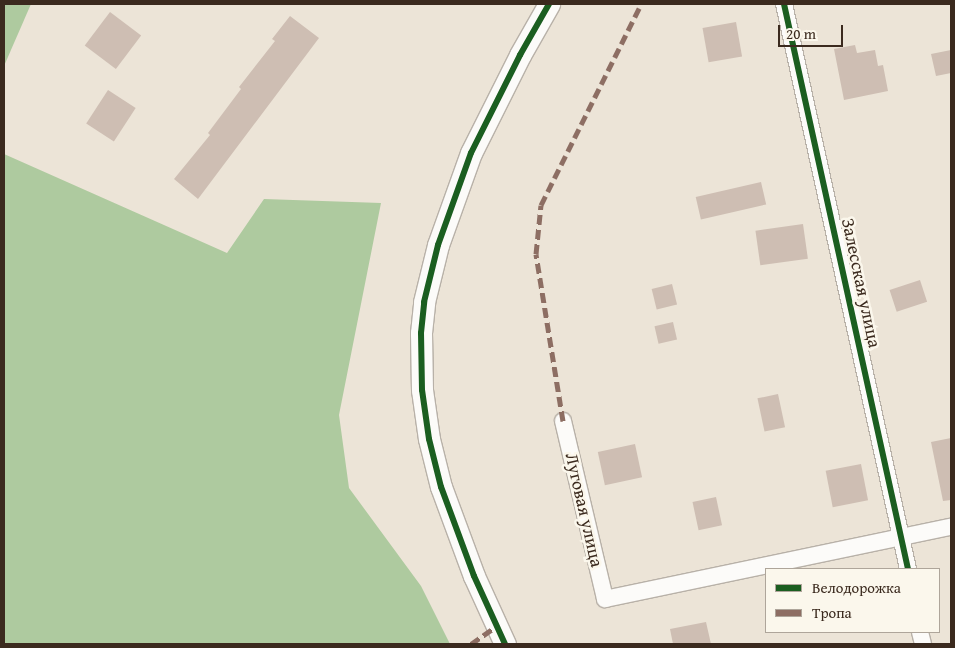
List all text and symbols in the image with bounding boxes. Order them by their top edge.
scale bar [780,15,845,47]
text: 20 m [786,23,816,44]
street label: Залесская улица [837,216,885,350]
street label: Луговая улица [560,451,608,569]
legend [765,568,940,633]
text: Велодорожка [812,577,901,598]
text: Тропа [812,602,852,623]

